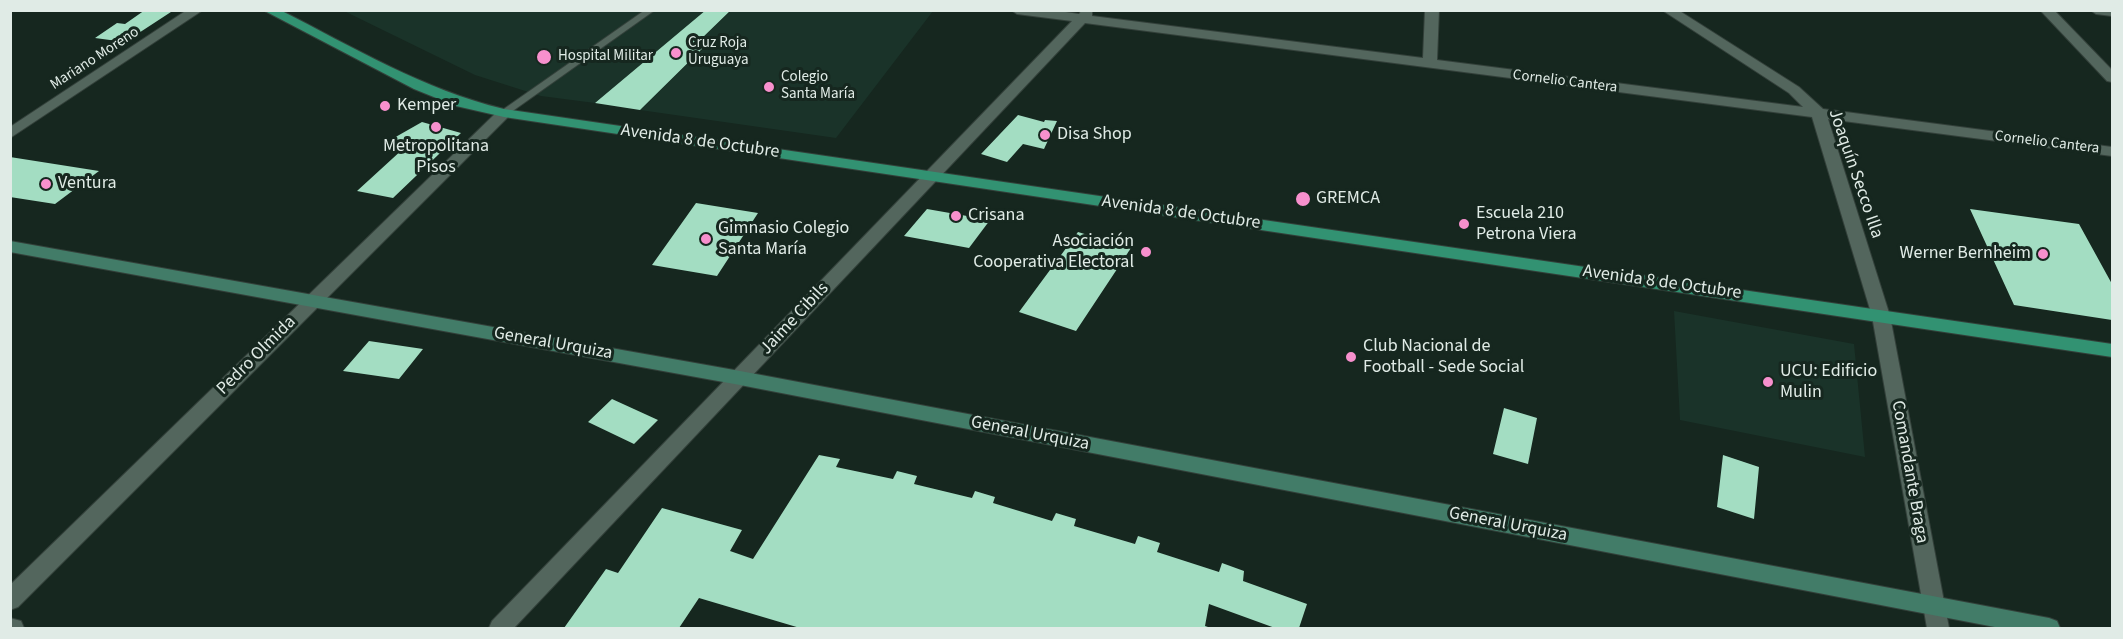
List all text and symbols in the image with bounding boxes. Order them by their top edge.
street label: Mariano Moreno [47,24,143,94]
place label: Cruz Roja Uruguaya [688,35,749,70]
marker: Cruz Roja Uruguaya [669,46,683,60]
marker: Hospital Militar [535,48,553,66]
place label: Hospital Militar [558,48,653,66]
street label: Cornelio Cantera [1512,67,1618,97]
place label: Colegio Santa María [781,69,855,104]
marker: Colegio Santa María [762,80,776,94]
place label: Kemper [397,95,456,117]
marker: Kemper [378,99,392,113]
street label: Joaquín Secco Illa [1823,106,1887,242]
marker: Metropolitana Pisos [429,120,443,134]
street label: Avenida 8 de Octubre [619,120,781,164]
place label: Disa Shop [1057,124,1132,146]
marker: Disa Shop [1038,128,1052,142]
street label: Cornelio Cantera [1994,128,2100,158]
place label: Metropolitana Pisos [383,136,489,178]
place label: Ventura [58,173,117,195]
marker: Ventura [39,177,53,191]
place label: GREMCA [1316,188,1380,210]
marker: GREMCA [1294,190,1312,208]
street label: Avenida 8 de Octubre [1100,191,1262,235]
place label: Escuela 210 Petrona Viera [1476,203,1576,246]
place label: Crisana [968,205,1024,227]
marker: Crisana [949,209,963,223]
marker: Escuela 210 Petrona Viera [1457,217,1471,231]
place label: Gimnasio Colegio Santa María [718,218,849,260]
place label: Asociación Cooperativa Electoral [973,231,1134,274]
marker: Gimnasio Colegio Santa María [699,232,713,246]
place label: Werner Bernheim [1899,243,2031,265]
marker: Asociación Cooperativa Electoral [1139,245,1153,259]
marker: Werner Bernheim [2036,247,2050,261]
street label: Avenida 8 de Octubre [1581,261,1743,305]
street label: Jaime Cibils [756,278,834,360]
street label: Pedro Olmida [213,312,301,400]
street label: General Urquiza [492,323,614,365]
place label: Club Nacional de Football - Sede Social [1363,336,1524,378]
marker: Club Nacional de Football - Sede Social [1344,350,1358,364]
place label: UCU: Edificio Mulin [1780,361,1877,404]
marker: UCU: Edificio Mulin [1761,375,1775,389]
street label: Comandante Braga [1886,399,1932,545]
street label: General Urquiza [969,412,1091,456]
street label: General Urquiza [1447,503,1569,547]

